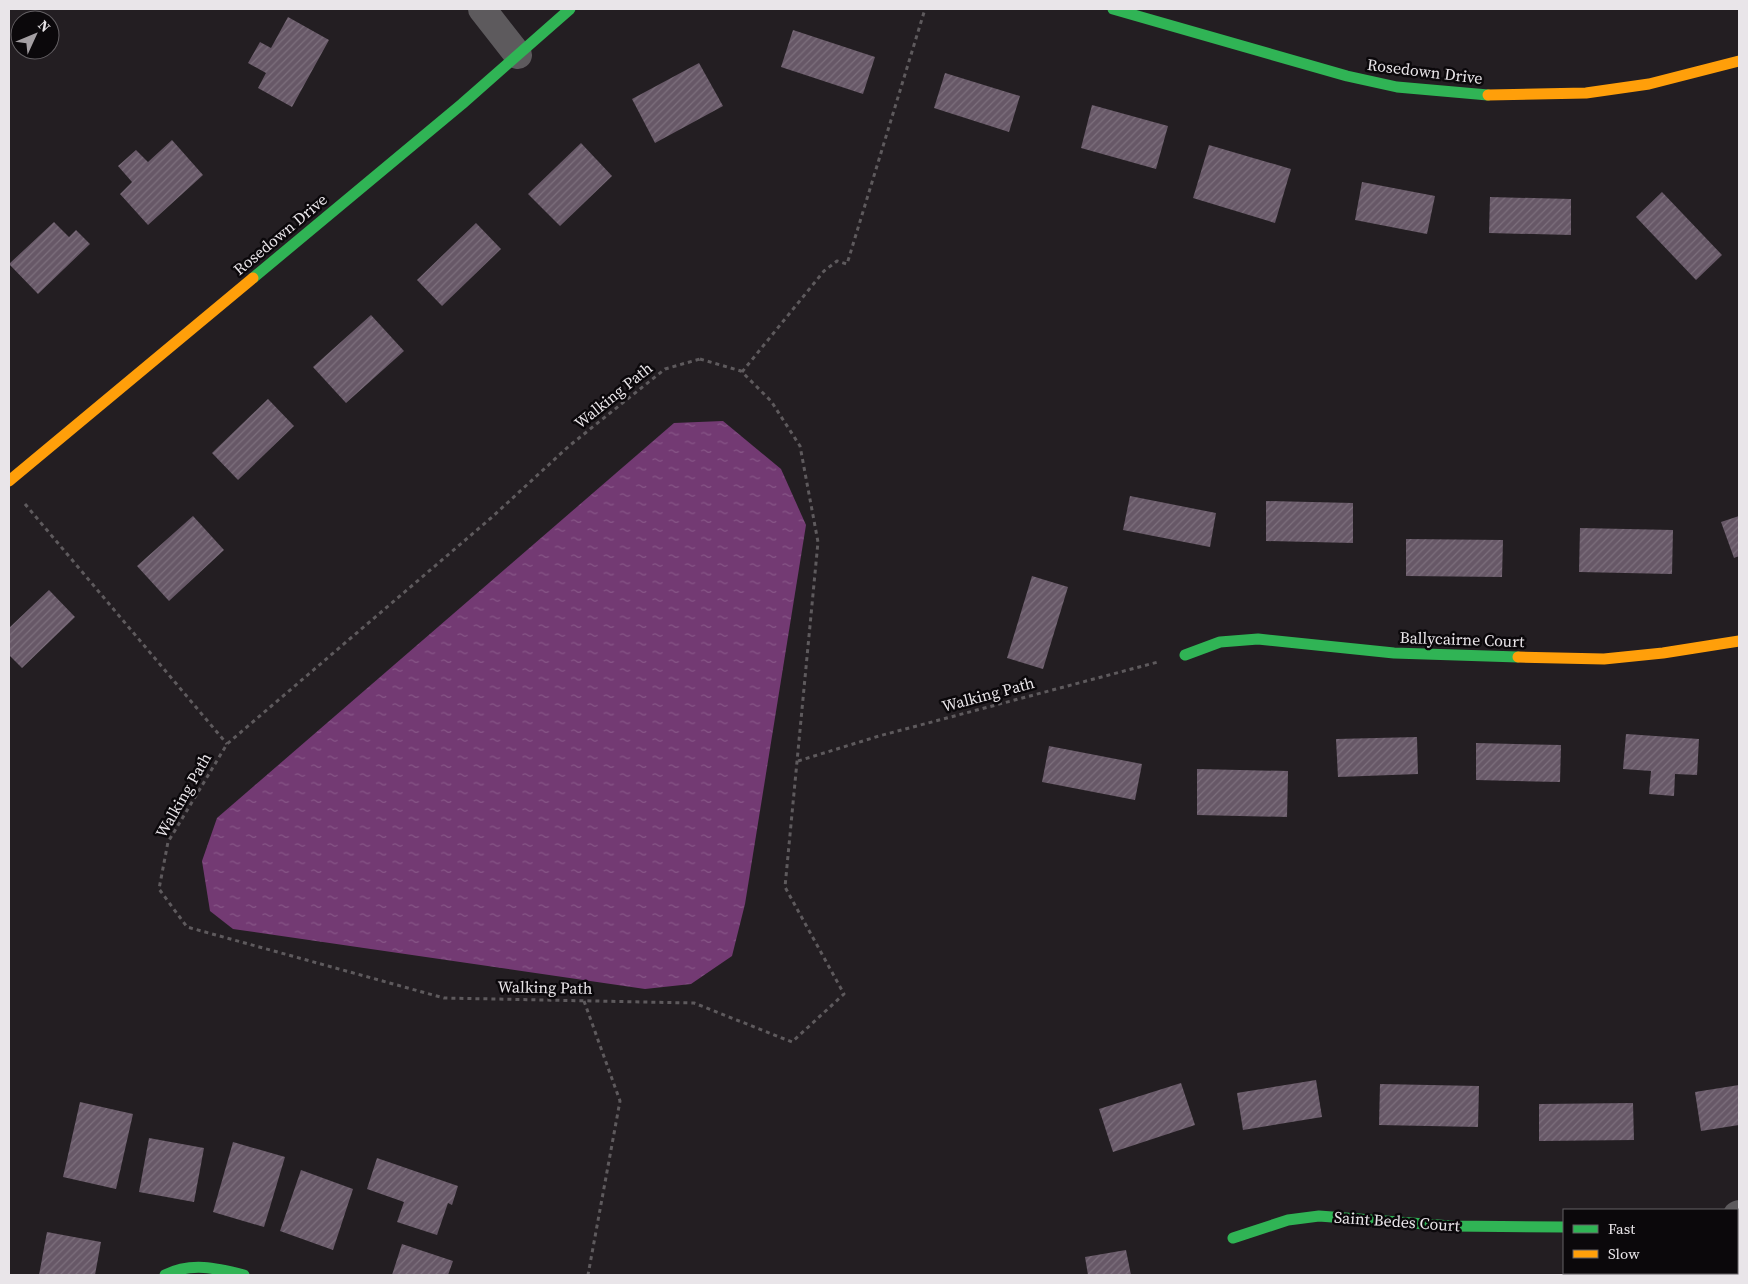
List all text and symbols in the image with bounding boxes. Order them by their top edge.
north arrow [10,10,60,60]
text: N [34,15,55,37]
street label: Rosedown Drive [1366,53,1484,89]
street label: Rosedown Drive [228,188,332,280]
street label: Walking Path [569,356,657,433]
street label: Ballycairne Court [1399,626,1526,652]
street label: Walking Path [939,671,1037,717]
street label: Walking Path [150,748,216,842]
street label: Walking Path [497,975,593,999]
street label: Saint Bedes Court [1333,1206,1461,1236]
legend [1563,1209,1738,1274]
text: Fast [1608,1218,1635,1239]
text: Slow [1608,1243,1640,1264]

